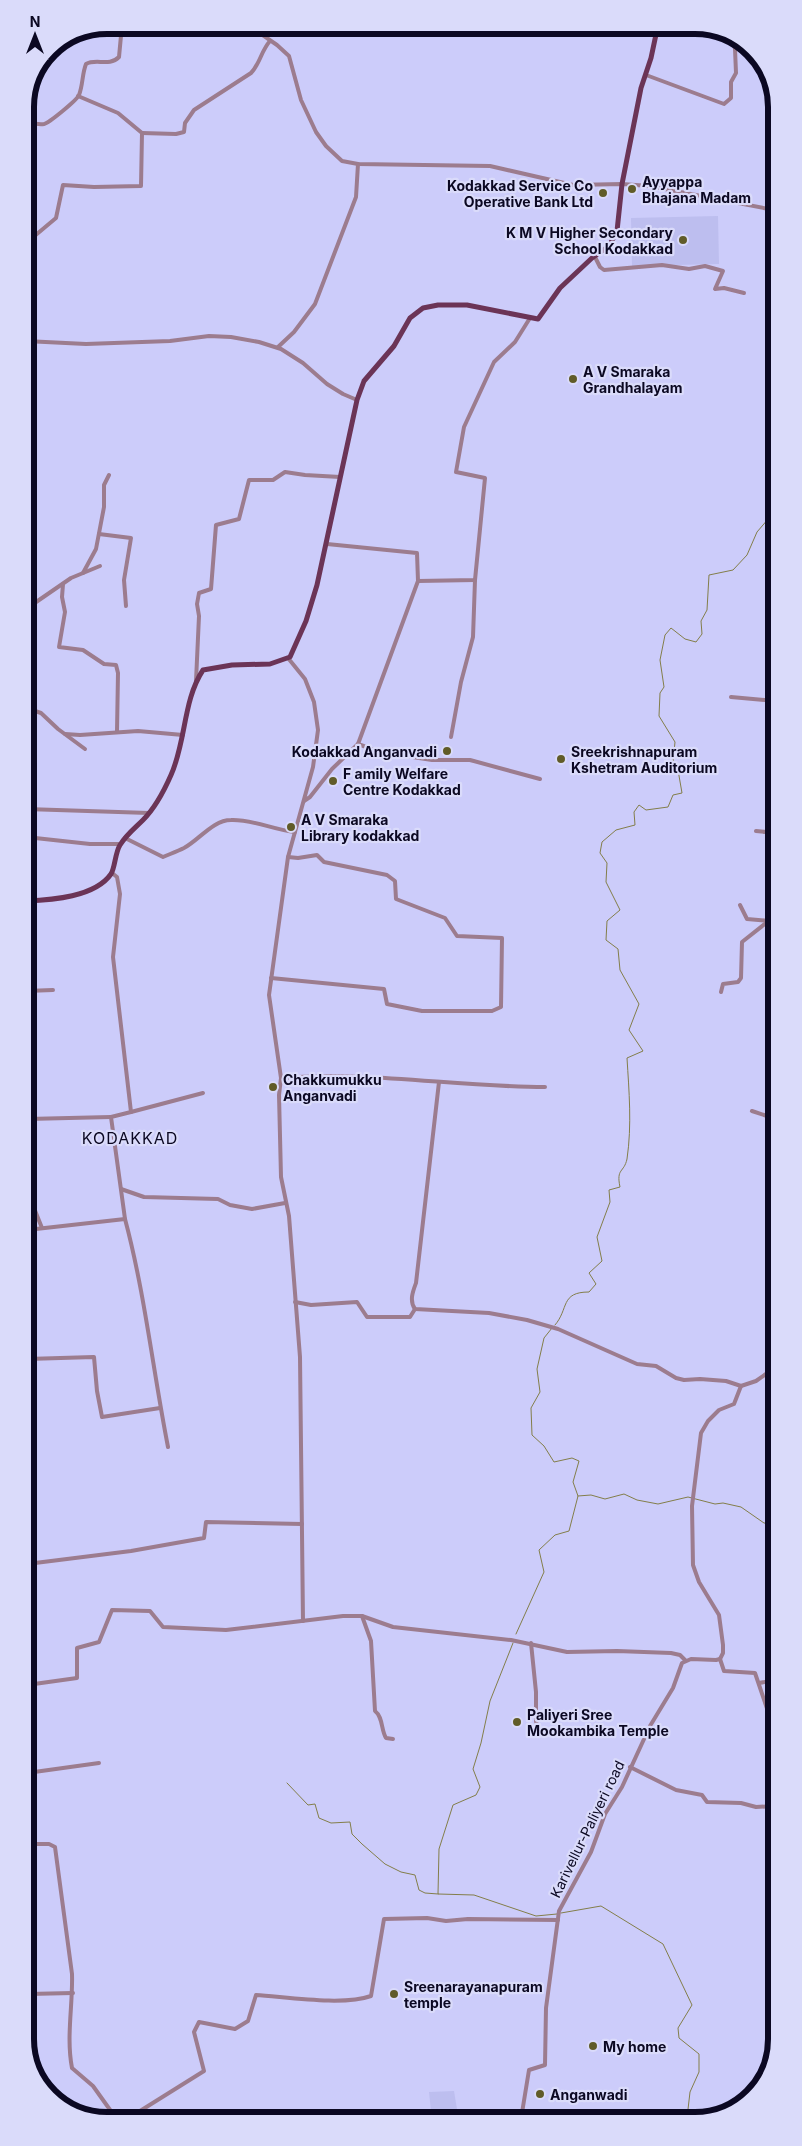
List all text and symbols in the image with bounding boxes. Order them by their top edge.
north arrow [10,10,60,60]
text: N [30,13,40,30]
place label: Ayyappa Bhajana Madam [642,173,751,206]
place label: Kodakkad Service Co Operative Bank Ltd [447,177,593,210]
marker: Ayyappa Bhajana Madam [626,183,638,195]
marker: Kodakkad Service Co Operative Bank Ltd [597,187,609,199]
place label: K M V Higher Secondary School Kodakkad [506,224,674,257]
marker: K M V Higher Secondary School Kodakkad [677,234,689,246]
place label: A V Smaraka Grandhalayam [583,363,682,396]
marker: A V Smaraka Grandhalayam [567,373,579,385]
place label: Kodakkad Anganvadi [292,743,437,760]
place label: Sreekrishnapuram Kshetram Auditorium [571,743,717,776]
marker: Kodakkad Anganvadi [441,745,453,757]
marker: Sreekrishnapuram Kshetram Auditorium [555,753,567,765]
place label: F amily Welfare Centre Kodakkad [343,765,461,798]
marker: F amily Welfare Centre Kodakkad [327,775,339,787]
place label: A V Smaraka Library kodakkad [301,811,419,844]
marker: A V Smaraka Library kodakkad [285,821,297,833]
place label: Chakkumukku Anganvadi [283,1071,382,1104]
marker: Chakkumukku Anganvadi [267,1081,279,1093]
district label: KODAKKAD [82,1128,178,1148]
place label: Paliyeri Sree Mookambika Temple [527,1706,669,1739]
marker: Paliyeri Sree Mookambika Temple [511,1716,523,1728]
street label: Karivellur-Paliyeri road [546,1758,628,1900]
place label: Sreenarayanapuram temple [404,1978,543,2011]
marker: Sreenarayanapuram temple [388,1988,400,2000]
place label: My home [603,2038,666,2055]
marker: My home [587,2040,599,2052]
place label: Anganwadi [550,2086,628,2103]
marker: Anganwadi [534,2088,546,2100]

